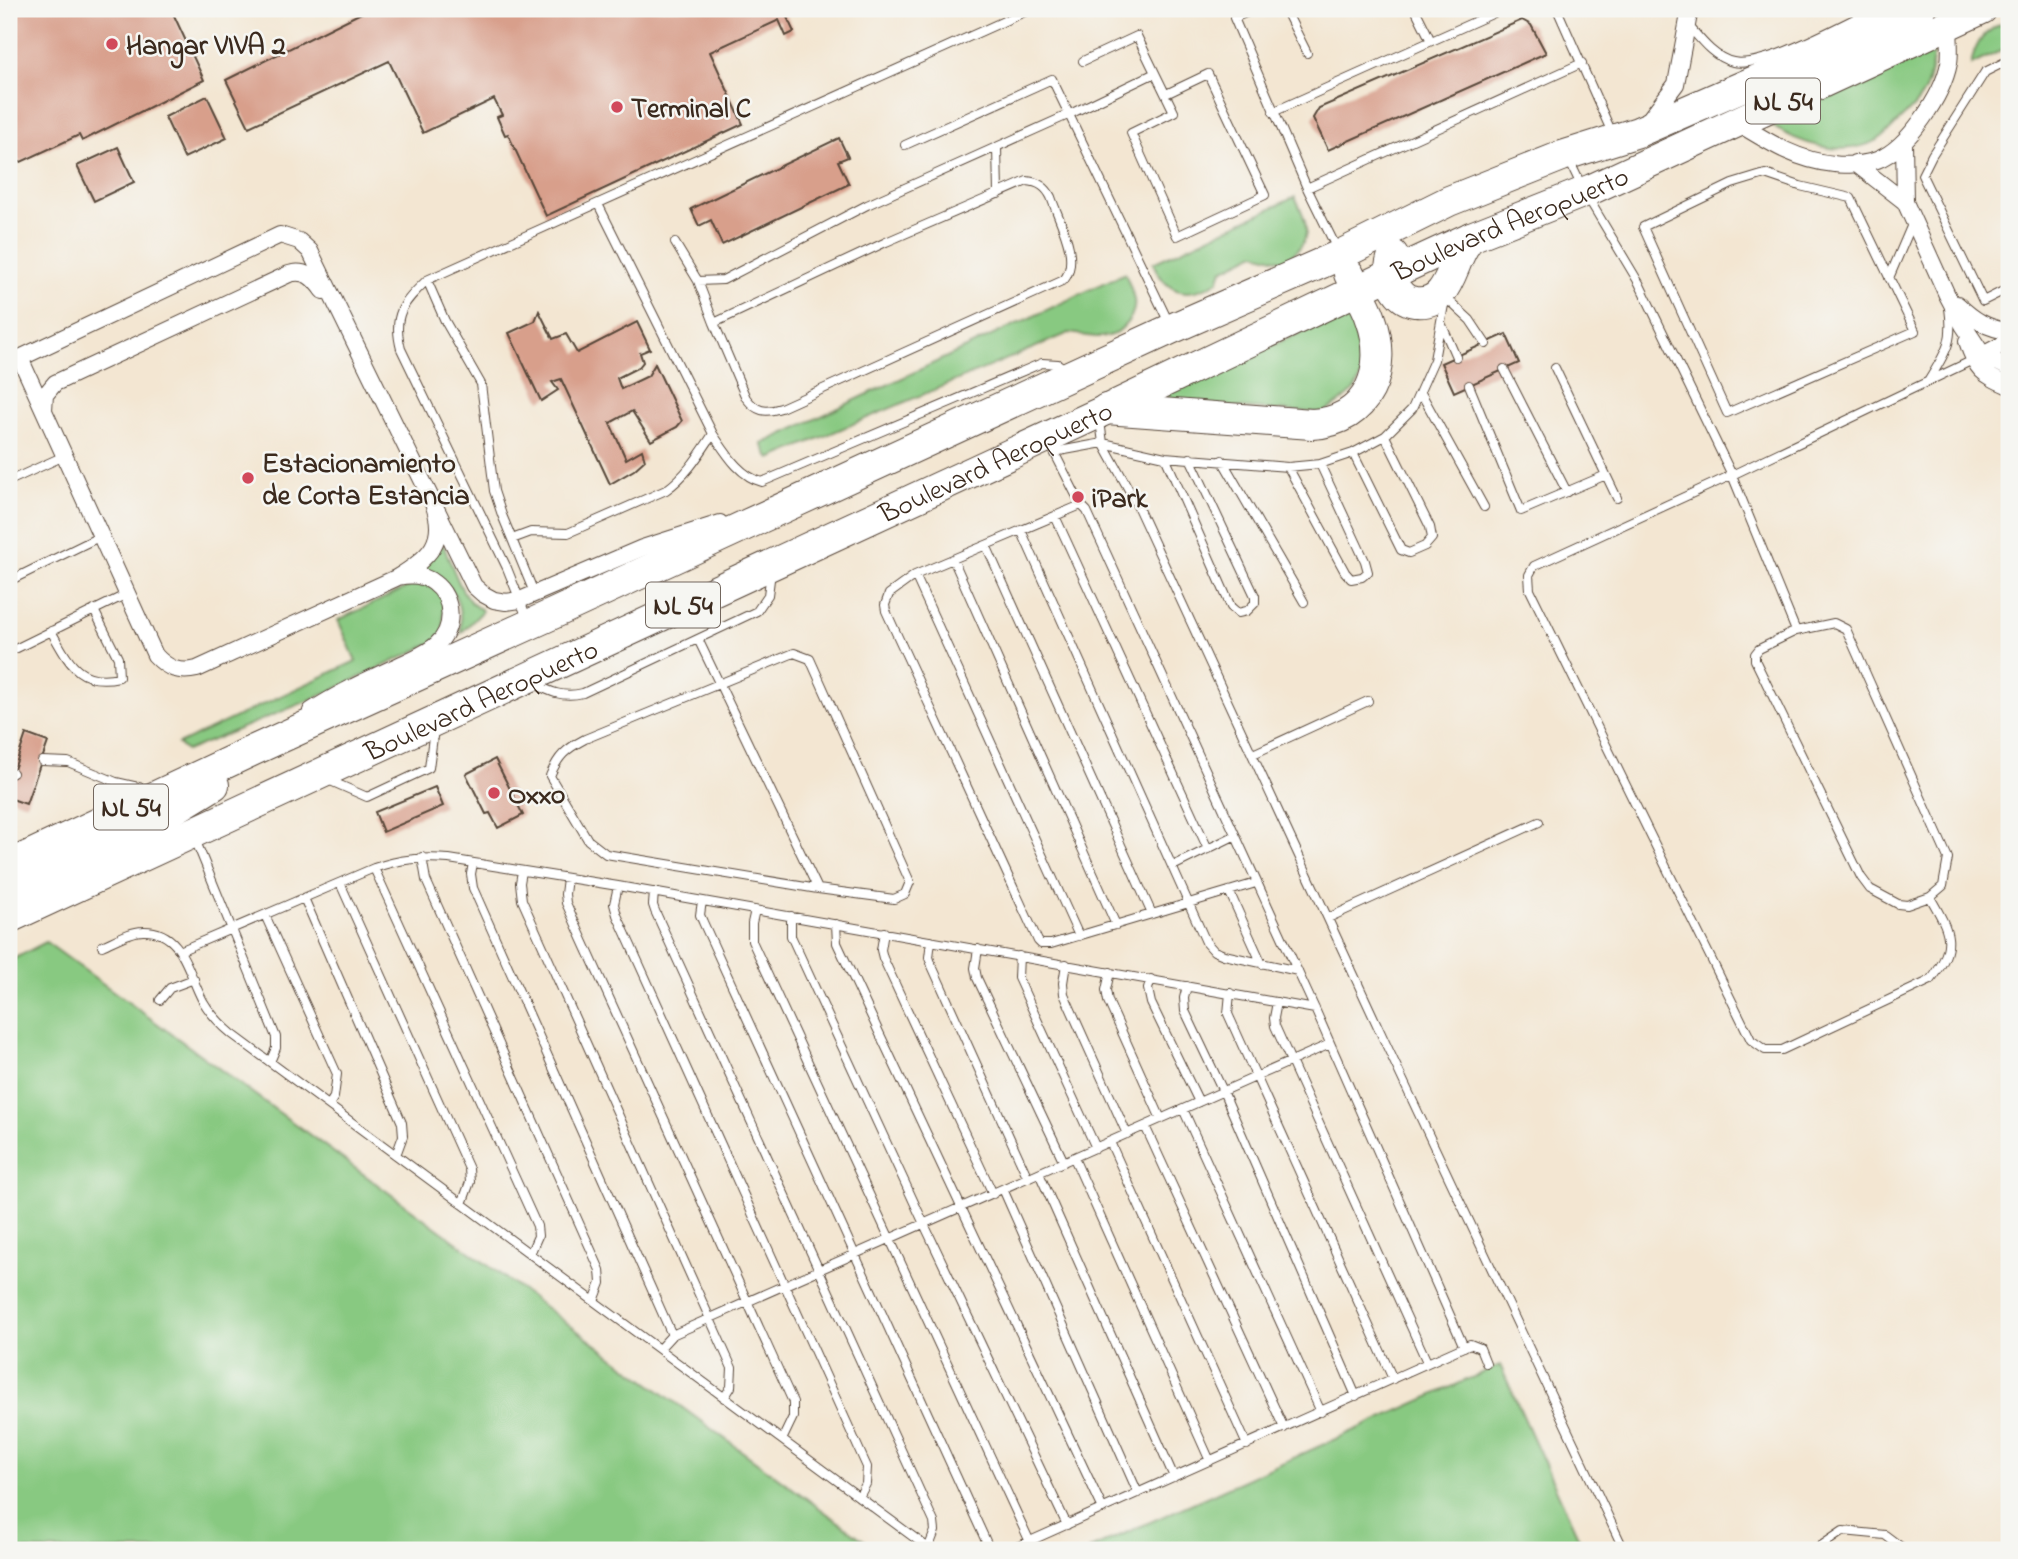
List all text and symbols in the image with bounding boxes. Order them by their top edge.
place label: Hangar VIVA 2 [126,27,286,69]
marker: Hangar VIVA 2 [104,36,120,52]
road number: NL 54 [1746,78,1820,124]
place label: Terminal C [631,90,751,131]
marker: Terminal C [609,99,625,115]
street label: Boulevard Aeropuerto [1385,158,1636,295]
street label: Boulevard Aeropuerto [872,392,1121,537]
place label: Estacionamiento de Corta Estancia [262,445,470,518]
marker: Estacionamiento de Corta Estancia [240,470,256,486]
place label: iPark [1092,480,1148,521]
marker: iPark [1070,489,1086,505]
road number: NL 54 [646,582,720,628]
street label: Boulevard Aeropuerto [358,631,606,775]
place label: Oxxo [508,776,565,817]
road number: NL 54 [94,785,168,830]
marker: Oxxo [486,785,502,801]

